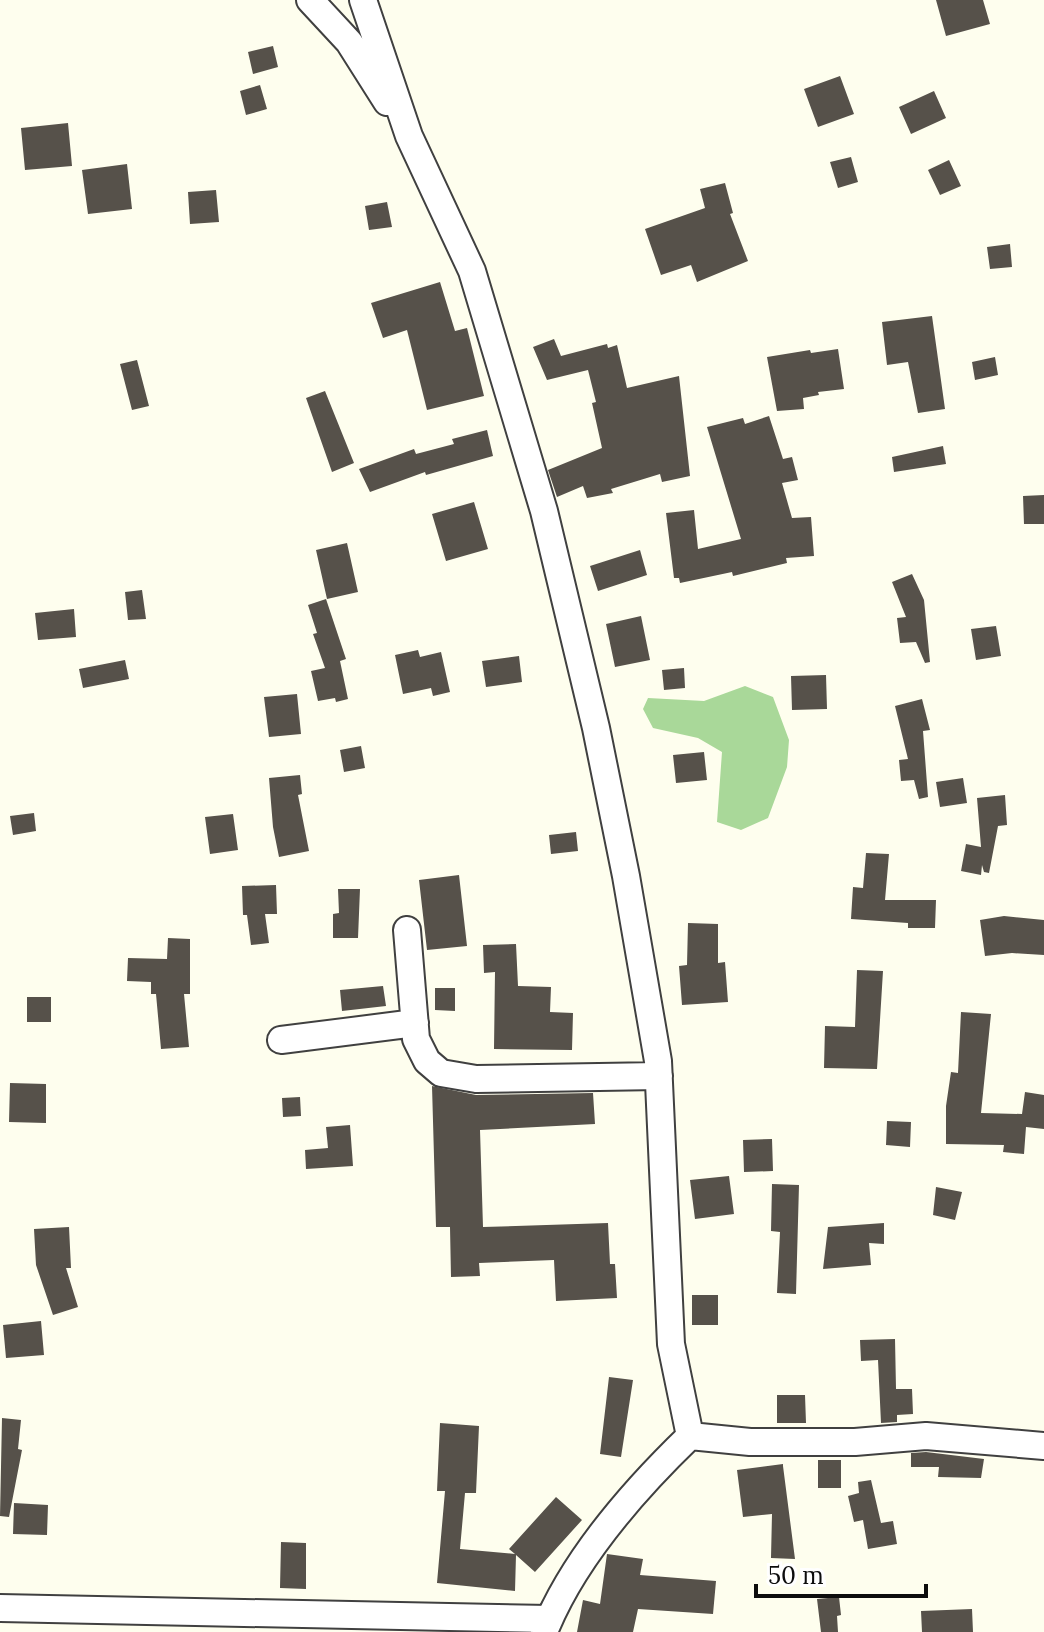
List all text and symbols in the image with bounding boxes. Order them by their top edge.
scale bar [756,1548,926,1598]
text: 50 m [768,1560,824,1591]

